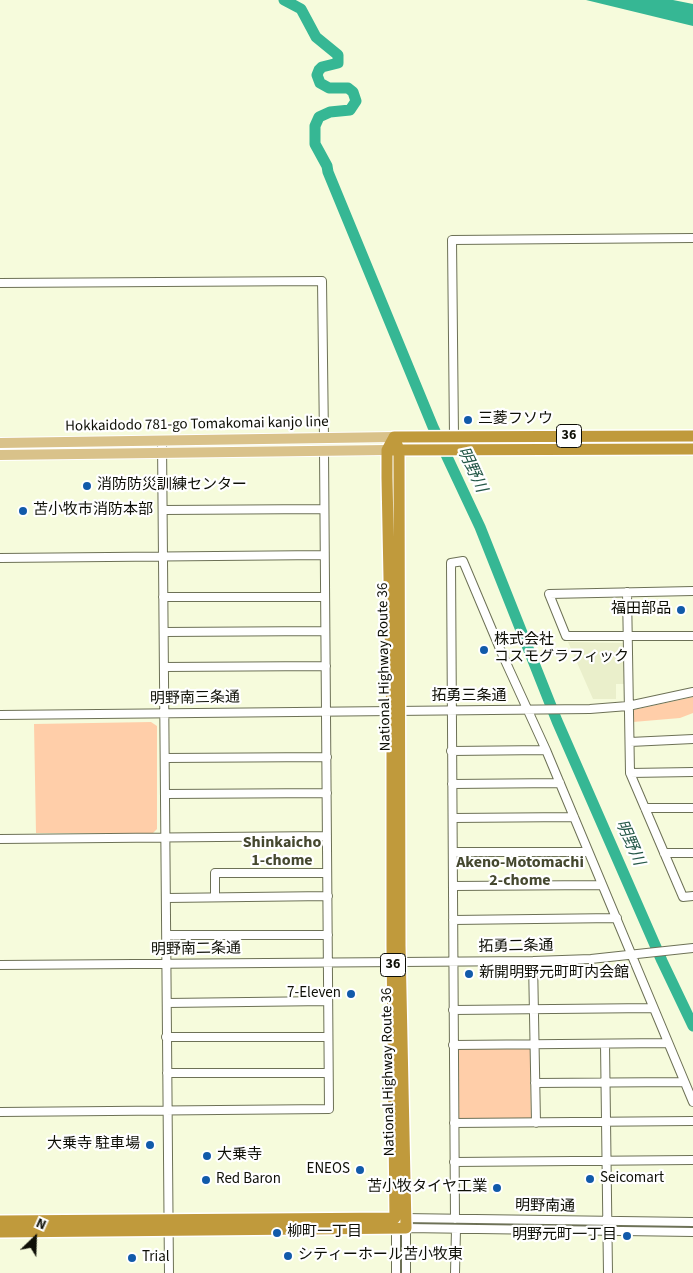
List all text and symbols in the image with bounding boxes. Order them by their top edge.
place label: 三菱フソウ [478,411,553,429]
street label: Hokkaidodo 781-go Tomakomai kanjo line [65,414,329,436]
marker: 三菱フソウ [462,414,474,426]
road number: 36 [556,424,582,448]
water label: 明野川 [452,444,490,496]
place label: 消防防災訓練センター [97,477,247,495]
marker: 消防防災訓練センター [81,480,93,492]
place label: 苫小牧市消防本部 [33,502,153,520]
marker: 苫小牧市消防本部 [17,505,29,517]
street label: National Highway Route 36 [375,582,395,752]
place label: 福田部品 [611,601,671,619]
marker: 福田部品 [675,604,687,616]
place label: 株式会社 コスモグラフィック [494,632,629,667]
marker: 株式会社 コスモグラフィック [478,644,490,656]
street label: 拓勇三条通 [432,688,506,706]
street label: 明野南三条通 [150,689,240,709]
water label: 明野川 [610,817,648,869]
district label: Shinkaicho 1-chome [243,833,321,871]
district label: Akeno-Motomachi 2-chome [456,853,584,891]
street label: 拓勇二条通 [478,937,554,957]
street label: 明野南二条通 [151,940,241,960]
road number: 36 [380,954,406,976]
place label: 新開明野元町町内会館 [479,965,629,983]
marker: 新開明野元町町内会館 [463,968,475,980]
place label: 7-Eleven [287,985,341,1003]
street label: National Highway Route 36 [379,987,399,1157]
marker: 7-Eleven [345,988,357,1000]
place label: 大乗寺 駐車場 [47,1136,140,1154]
marker: 大乗寺 駐車場 [144,1139,156,1151]
place label: 大乗寺 [217,1147,262,1165]
marker: 大乗寺 [201,1150,213,1162]
place label: ENEOS [307,1161,350,1179]
marker: ENEOS [354,1164,366,1176]
place label: Seicomart [600,1170,664,1188]
place label: Red Baron [216,1171,281,1189]
marker: Seicomart [584,1173,596,1185]
marker: Red Baron [200,1174,212,1186]
place label: 苫小牧タイヤ工業 [367,1179,487,1197]
marker: 苫小牧タイヤ工業 [491,1182,503,1194]
street label: 明野南通 [515,1197,575,1217]
north arrow [10,1213,60,1263]
text: N [33,1213,49,1235]
place label: 柳町一丁目 [287,1224,362,1242]
marker: 柳町一丁目 [271,1227,283,1239]
place label: 明野元町一丁目 [512,1227,617,1245]
marker: 明野元町一丁目 [621,1230,633,1242]
place label: シティーホール苫小牧東 [298,1247,463,1265]
place label: Trial [142,1249,170,1267]
marker: シティーホール苫小牧東 [282,1250,294,1262]
marker: Trial [126,1252,138,1264]

